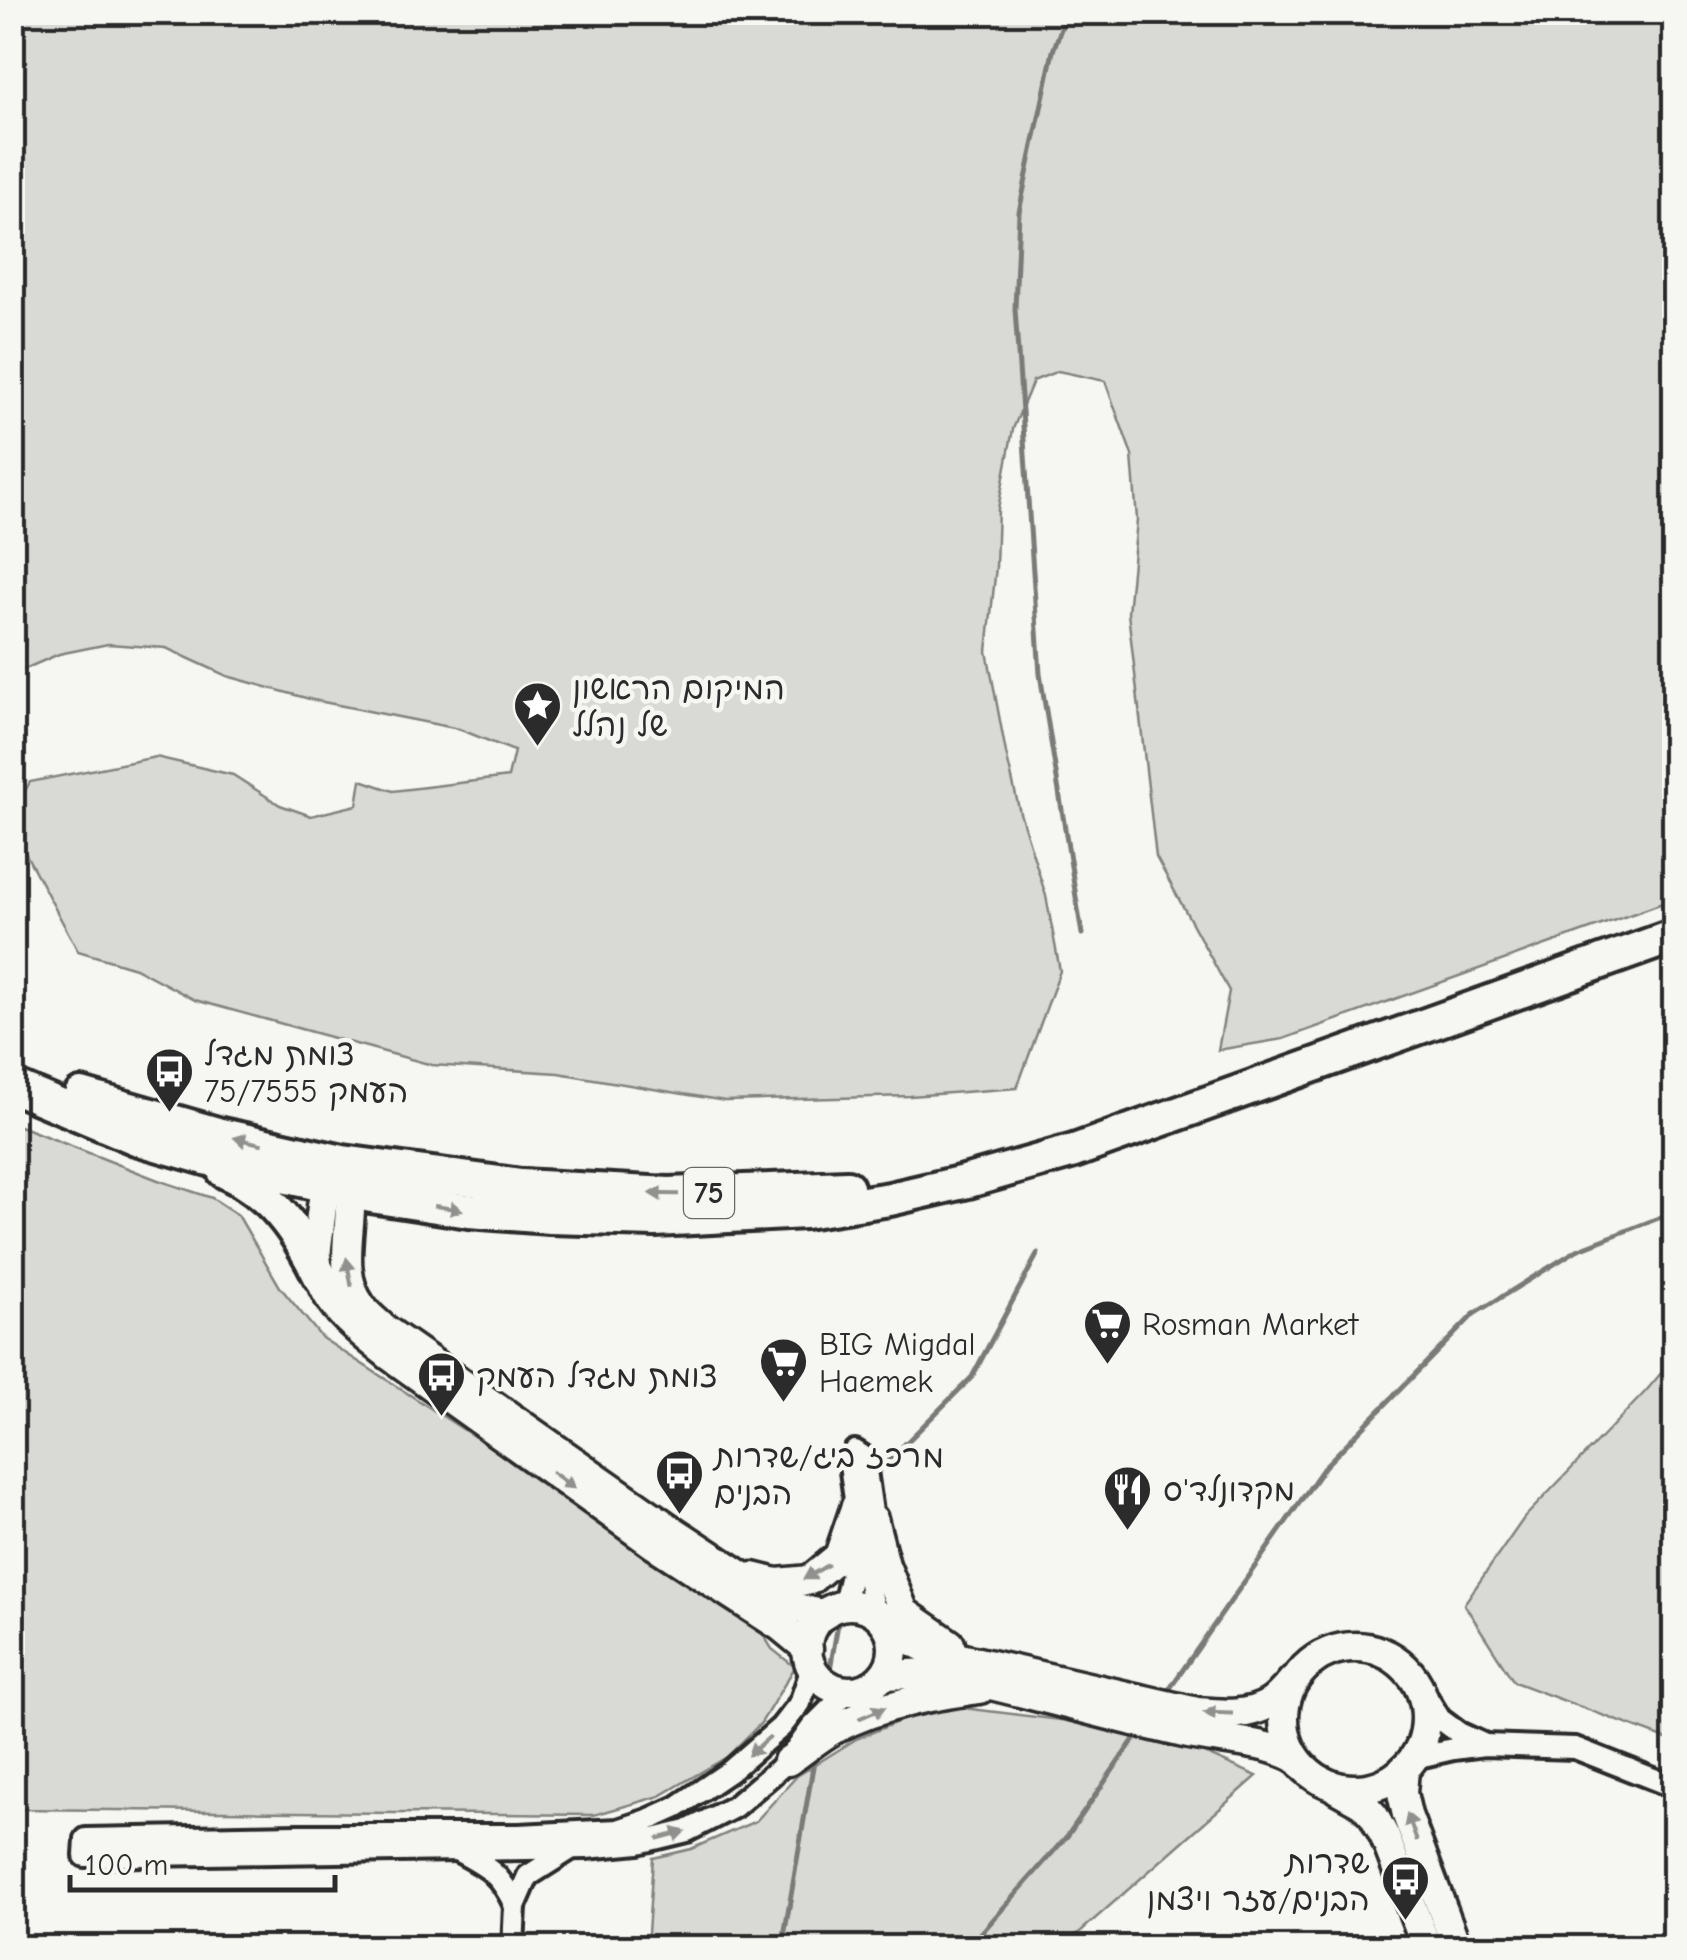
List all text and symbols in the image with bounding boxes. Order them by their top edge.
place label: המיקום הראשון של נהלל [572,670,785,744]
place icon: המיקום הראשון של נהלל [511,680,563,748]
place label: צומת מגדל העמק 75/7555 [204,1036,409,1111]
bus stop icon: צומת מגדל העמק 75/7555 [143,1046,195,1114]
one-way arrow [232,1133,263,1148]
road number: 75 [684,1168,734,1218]
one-way arrow [648,1185,680,1201]
one-way arrow [433,1201,464,1216]
one-way arrow [341,1256,356,1288]
supermarket icon: Rosman Market [1081,1298,1133,1366]
place label: Rosman Market [1142,1306,1359,1343]
place label: BIG Migdal Haemek [819,1326,976,1400]
supermarket icon: BIG Migdal Haemek [758,1336,810,1404]
bus stop icon: צומת מגדל העמק [415,1350,467,1418]
place label: צומת מגדל העמק [476,1358,718,1396]
place label: מרכז ביג/שדרות הבנים [712,1438,944,1512]
bus stop icon: מרכז ביג/שדרות הבנים [653,1448,705,1516]
restaurant icon: מקדונלד'ס [1102,1464,1154,1532]
one-way arrow [550,1470,577,1489]
place label: מקדונלד'ס [1163,1472,1295,1510]
one-way arrow [803,1562,830,1581]
one-way arrow [1202,1704,1234,1720]
one-way arrow [857,1705,887,1721]
one-way arrow [747,1735,772,1757]
one-way arrow [1404,1811,1419,1841]
one-way arrow [656,1826,687,1842]
scale bar [70,1830,335,1892]
place label: שדרות הבנים/עזר ויצמן [1146,1844,1370,1919]
text: 100 m [85,1848,168,1883]
bus stop icon: שדרות הבנים/עזר ויצמן [1379,1854,1431,1922]

